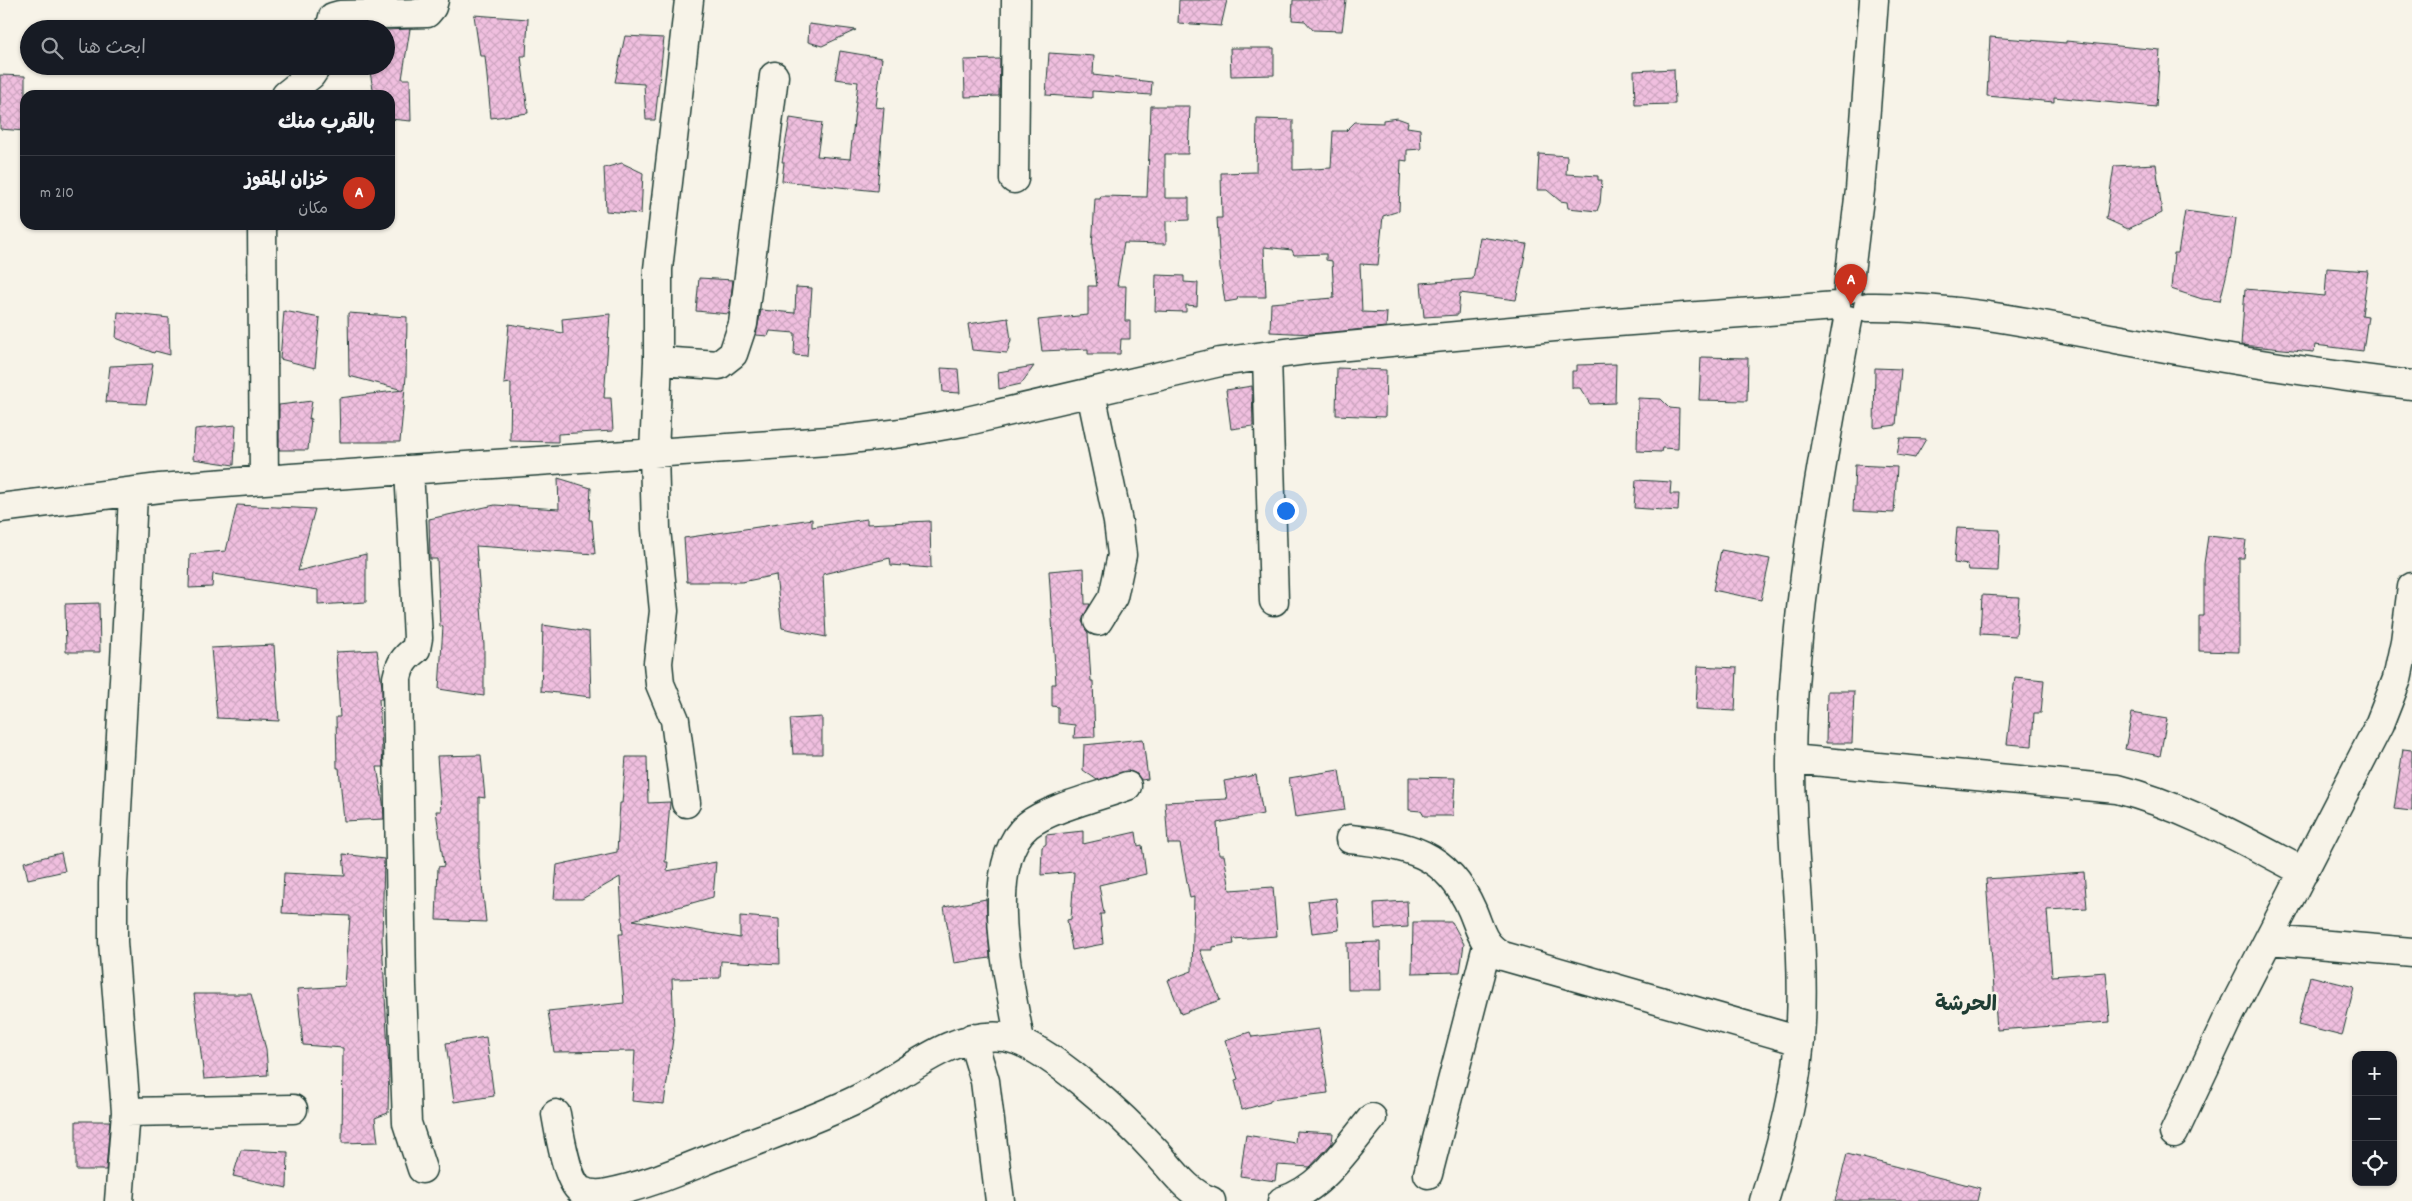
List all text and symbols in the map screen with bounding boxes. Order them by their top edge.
search box [20,20,395,75]
icon: search [38,34,66,62]
text: ابحث هنا [78,36,146,63]
text: بالقرب منك [278,109,375,139]
text: خزان المقوز [245,168,328,195]
text: 210 m [40,182,74,205]
text: A [355,182,363,205]
text: مكان [298,198,328,221]
pin: A [1835,264,1867,305]
your location [1273,498,1299,524]
district label: الحرشة [1935,991,1997,1021]
map controls [2352,1051,2397,1186]
button: + [2352,1051,2397,1096]
button: − [2352,1096,2397,1141]
button: locate [2352,1141,2397,1186]

